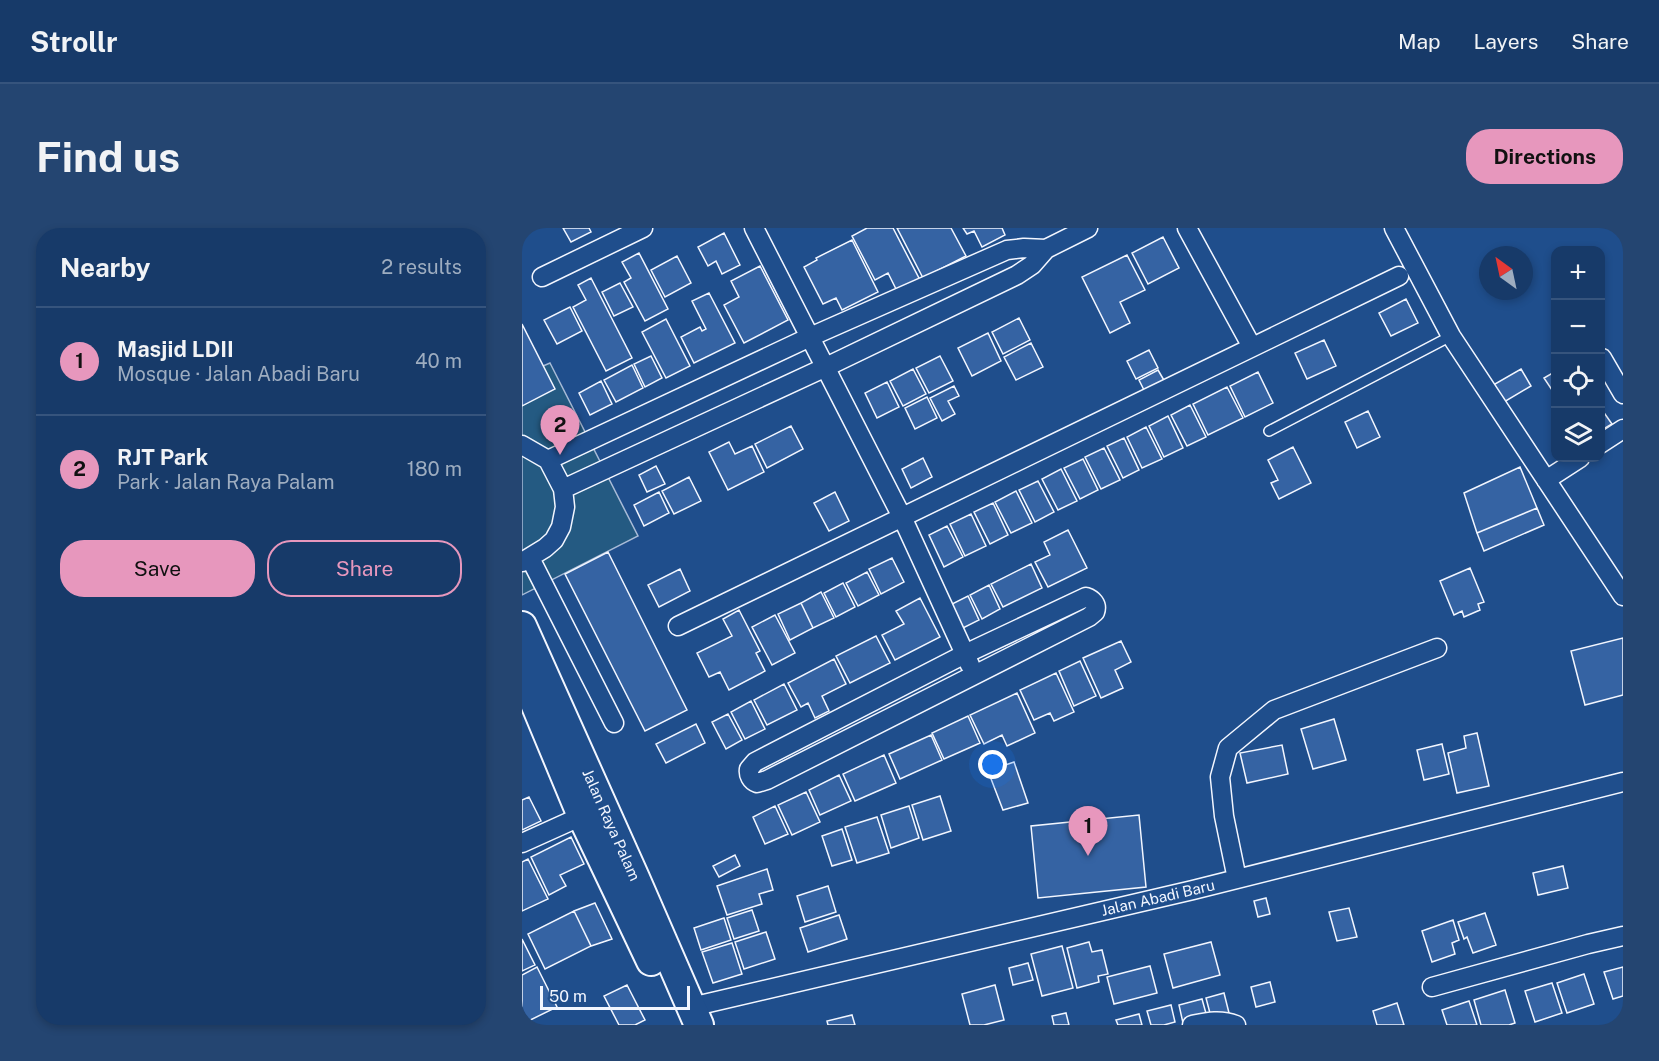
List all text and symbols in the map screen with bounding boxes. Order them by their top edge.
text: Strollr [30,25,118,58]
text: Map [1398,29,1441,54]
text: Layers [1474,29,1538,54]
text: Share [1571,29,1629,54]
button: Directions [1466,129,1623,184]
text: Find us [36,132,180,181]
north arrow [1479,246,1533,300]
map controls [1551,246,1605,462]
button: + [1551,246,1605,300]
text: Nearby [60,252,150,283]
text: 2 results [381,255,462,279]
button: − [1551,300,1605,354]
text: Masjid LDII [117,336,234,362]
text: 1 [75,349,84,373]
text: 40 m [415,349,462,373]
button: locate [1551,354,1605,408]
text: Mosque · Jalan Abadi Baru [117,362,360,386]
pin: 2 [540,406,579,455]
button: layers [1551,408,1605,462]
text: RJT Park [117,444,208,470]
text: 2 [73,457,86,481]
text: 180 m [407,457,462,481]
text: Park · Jalan Raya Palam [117,470,334,494]
button: Save [60,540,255,597]
button: Share [267,540,462,597]
your location [978,750,1007,779]
street label: Jalan Raya Palam [579,766,644,883]
pin: 1 [1068,806,1108,856]
street label: Jalan Abadi Baru [1099,876,1216,919]
scale bar [540,983,690,1010]
text: 50 m [549,987,587,1006]

